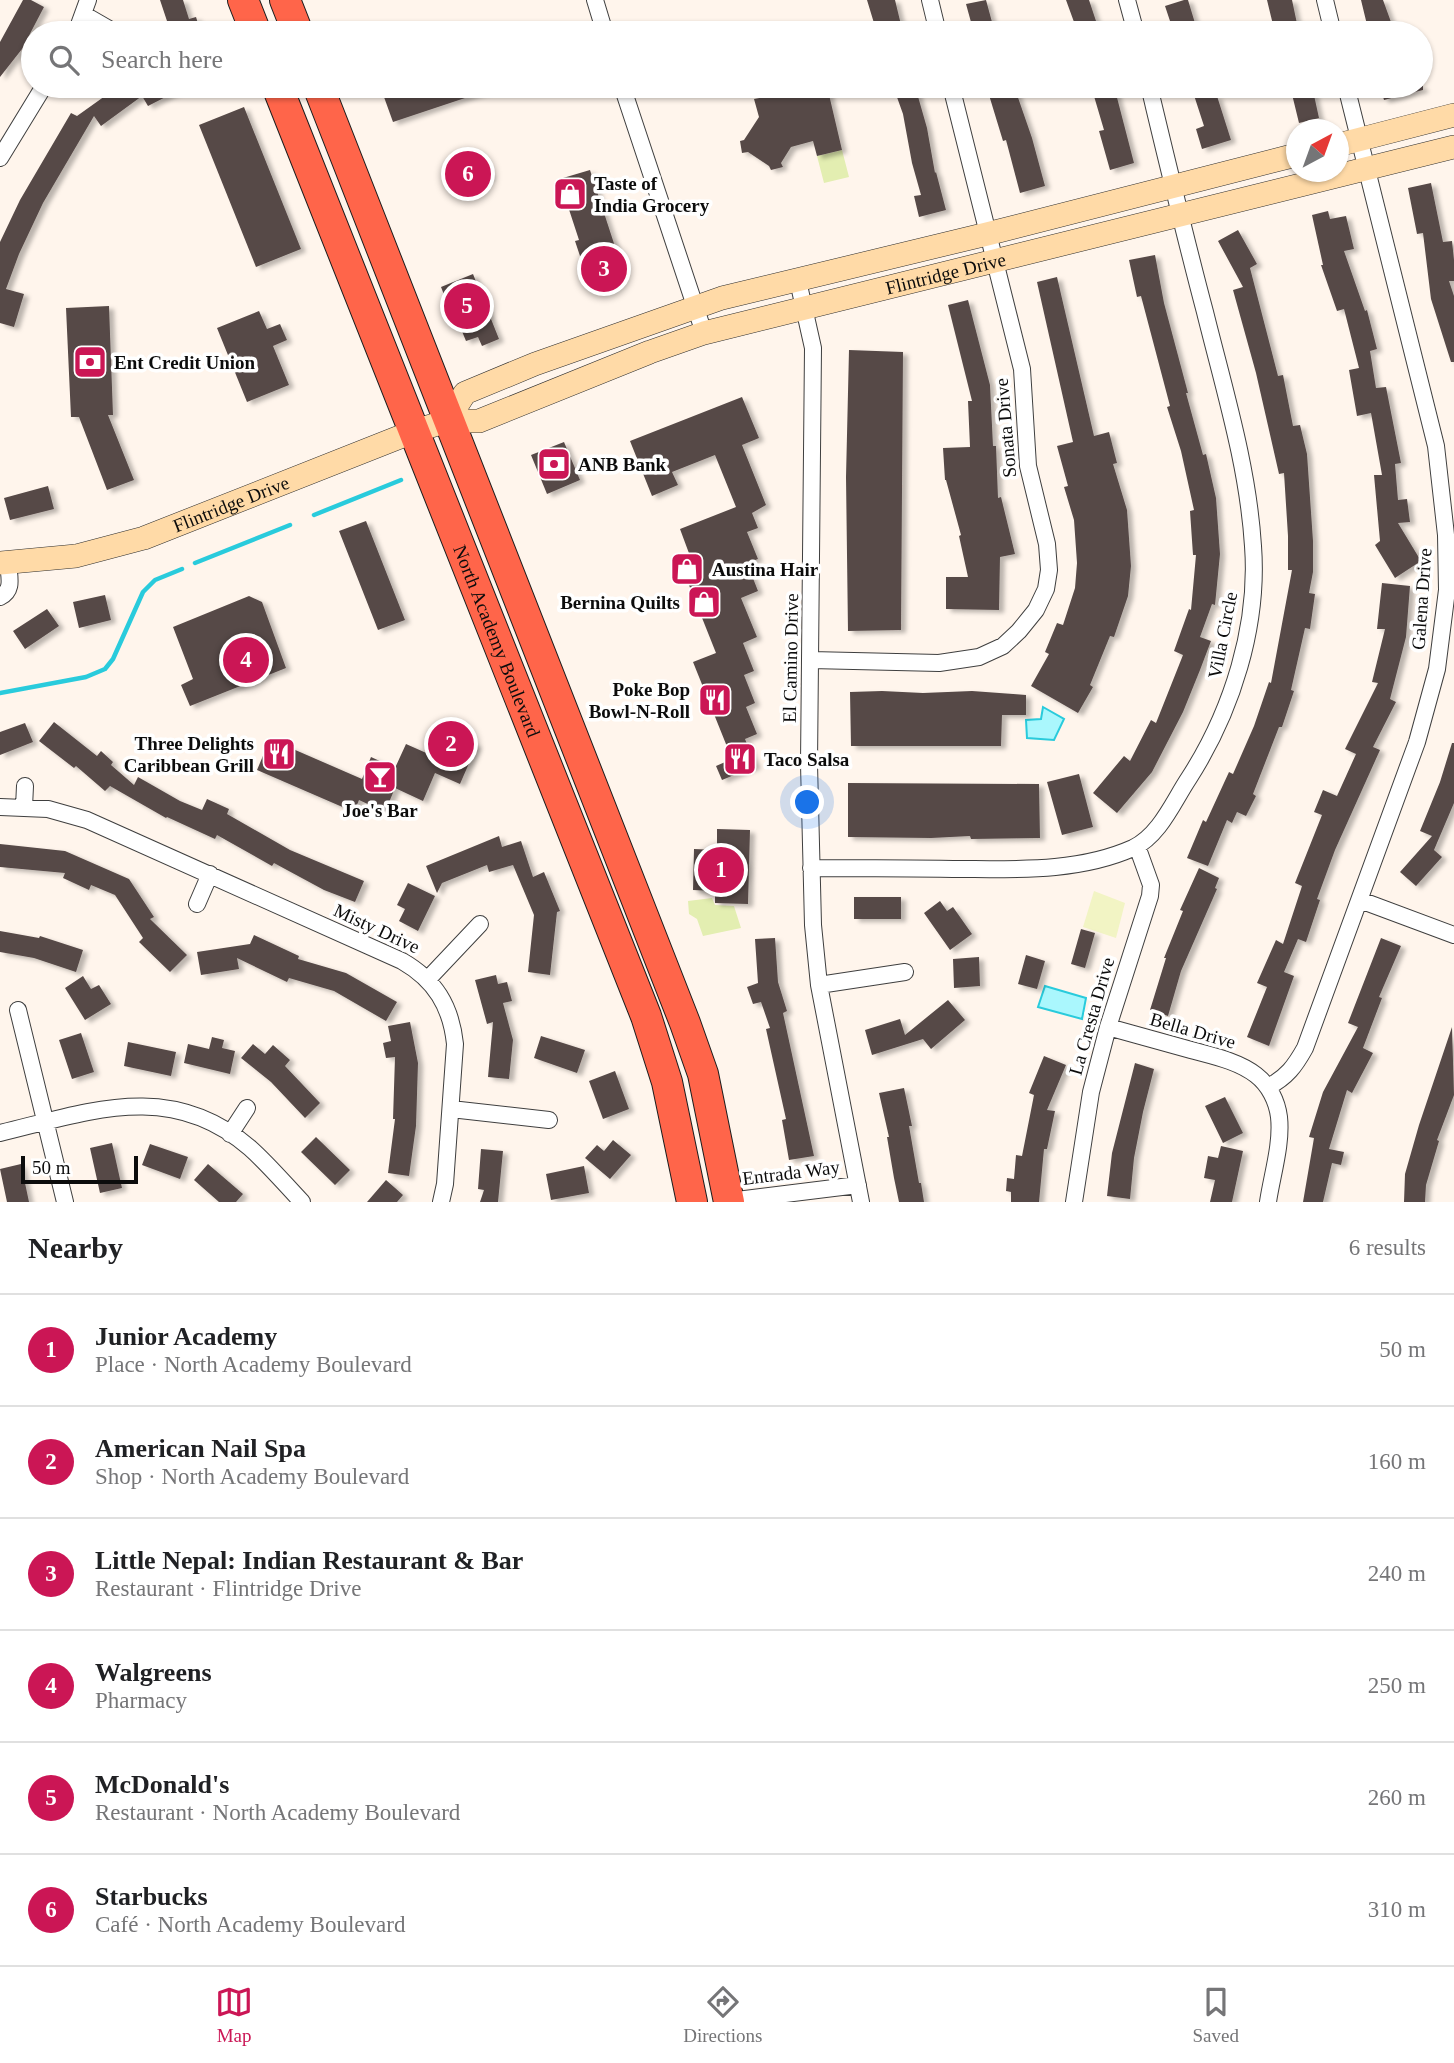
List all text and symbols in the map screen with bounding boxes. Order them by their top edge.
search box [21,21,1433,98]
icon: search [45,41,83,79]
text: Search here [101,45,223,74]
north arrow [1286,119,1349,182]
pin: 6 [445,148,491,200]
place label: Taste of India Grocery [594,173,710,216]
shop icon: Taste of India Grocery [551,175,589,213]
pin: 3 [581,243,627,295]
street label: Flintridge Drive [883,249,1008,299]
pin: 5 [444,280,490,332]
bank icon: Ent Credit Union [71,343,109,381]
place label: Ent Credit Union [114,352,256,373]
street label: Sonata Drive [991,377,1020,479]
bank icon: ANB Bank [535,445,573,483]
place label: ANB Bank [578,454,667,475]
street label: Flintridge Drive [170,472,292,537]
street label: North Academy Boulevard [449,542,544,741]
street label: Galena Drive [1407,548,1436,651]
shop icon: Austina Hair [668,550,706,588]
place label: Austina Hair [712,559,819,580]
shop icon: Bernina Quilts [685,583,723,621]
street label: Villa Circle [1204,590,1241,680]
place label: Bernina Quilts [560,592,680,613]
street label: El Camino Drive [779,593,802,723]
pin: 4 [223,634,269,686]
place label: Poke Bop Bowl-N-Roll [589,679,690,722]
restaurant icon: Poke Bop Bowl-N-Roll [696,681,734,719]
pin: 2 [428,718,474,770]
place label: Three Delights Caribbean Grill [124,733,254,776]
restaurant icon: Three Delights Caribbean Grill [260,735,298,773]
restaurant icon: Taco Salsa [721,740,759,778]
place label: Taco Salsa [764,749,850,770]
bar icon: Joe's Bar [361,758,399,796]
your location [790,785,824,819]
place label: Joe's Bar [342,800,418,821]
pin: 1 [698,844,744,896]
street label: Misty Drive [330,899,423,957]
street label: La Cresta Drive [1065,955,1118,1077]
street label: Bella Drive [1148,1008,1238,1053]
scale bar [21,1153,138,1185]
street label: Entrada Way [741,1156,841,1189]
text: 50 m [32,1157,71,1178]
text: Nearby [28,1231,123,1264]
text: 6 results [1349,1235,1426,1260]
text: Junior Academy [95,1322,277,1351]
text: 1 [45,1337,57,1362]
text: 50 m [1379,1337,1426,1362]
text: Place · North Academy Boulevard [95,1352,412,1377]
text: American Nail Spa [95,1434,306,1463]
text: 2 [45,1449,57,1474]
text: 160 m [1368,1449,1426,1474]
text: Shop · North Academy Boulevard [95,1464,409,1489]
text: Little Nepal: Indian Restaurant & Bar [95,1546,523,1575]
text: 3 [45,1561,57,1586]
text: 240 m [1368,1561,1426,1586]
text: Restaurant · Flintridge Drive [95,1576,361,1601]
text: Walgreens [95,1658,212,1687]
text: 4 [45,1673,57,1698]
text: 250 m [1368,1673,1426,1698]
text: Pharmacy [95,1688,187,1713]
text: McDonald's [95,1770,229,1799]
text: 5 [45,1785,57,1810]
text: 260 m [1368,1785,1426,1810]
text: Restaurant · North Academy Boulevard [95,1800,460,1825]
text: Starbucks [95,1882,208,1911]
text: 6 [45,1897,57,1922]
text: 310 m [1368,1897,1426,1922]
text: Café · North Academy Boulevard [95,1912,405,1937]
tab: Map [215,1983,253,2047]
tab: Directions [683,1983,762,2047]
tab: Saved [1192,1983,1239,2047]

